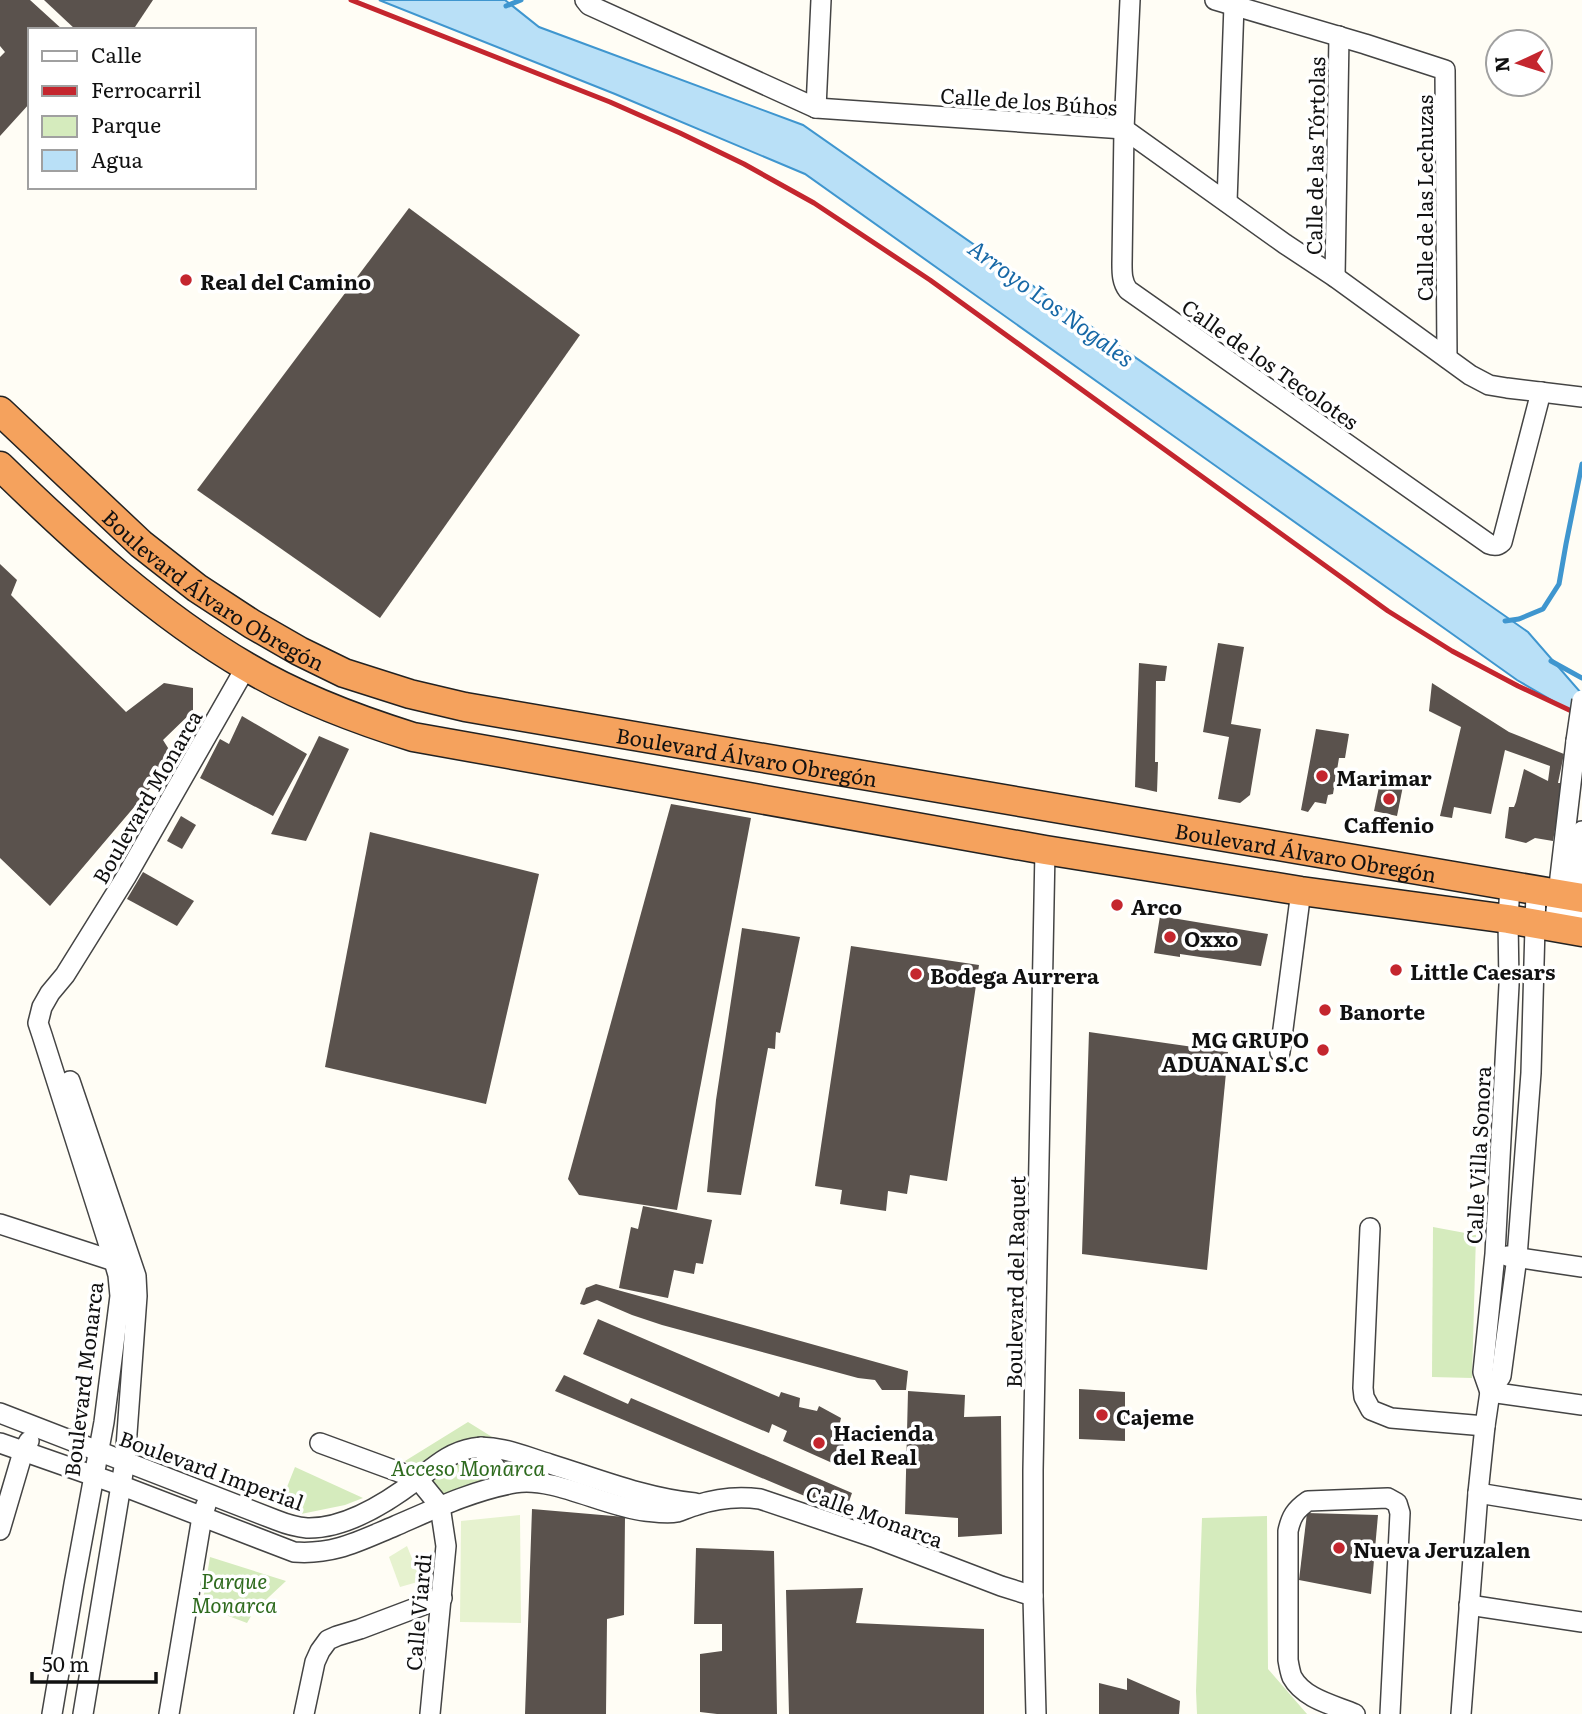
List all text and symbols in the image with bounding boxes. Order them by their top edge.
legend [28,28,256,189]
north arrow [1484,28,1554,98]
text: Calle [91,38,142,69]
text: N [1487,55,1516,73]
street label: Calle de las Tórtolas [1297,57,1331,255]
text: Ferrocarril [91,73,201,104]
street label: Calle de los Búhos [939,78,1119,122]
street label: Calle de las Lechuzas [1408,95,1439,301]
text: Parque [91,108,161,139]
text: Agua [91,143,143,174]
water label: Arroyo Los Nogales [962,230,1142,374]
place label: Real del Camino [200,265,371,296]
marker: Real del Camino [178,272,194,288]
street label: Calle de los Tecolotes [1176,290,1366,436]
street label: Boulevard Álvaro Obregón [97,501,330,677]
street label: Boulevard Monarca [84,703,209,889]
street label: Boulevard Álvaro Obregón [614,718,880,793]
place label: Marimar [1336,761,1432,792]
marker: Marimar [1314,768,1330,784]
marker: Caffenio [1381,791,1397,807]
place label: Caffenio [1344,808,1434,839]
street label: Boulevard Álvaro Obregón [1173,813,1439,888]
place label: Arco [1131,890,1182,921]
marker: Arco [1109,897,1125,913]
place label: Oxxo [1184,922,1238,953]
marker: Oxxo [1162,929,1178,945]
place label: Little Caesars [1410,955,1555,986]
place label: Bodega Aurrera [930,959,1100,990]
marker: Little Caesars [1388,962,1404,978]
marker: Bodega Aurrera [908,966,924,982]
place label: Banorte [1339,995,1425,1026]
marker: Banorte [1317,1002,1333,1018]
place label: MG GRUPO ADUANAL S.C [1161,1023,1309,1078]
marker: MG GRUPO ADUANAL S.C [1315,1042,1331,1058]
street label: Calle Villa Sonora [1457,1064,1497,1245]
street label: Boulevard del Raquet [997,1175,1031,1388]
street label: Boulevard Monarca [55,1279,109,1478]
place label: Cajeme [1116,1400,1194,1431]
marker: Cajeme [1094,1407,1110,1423]
place label: Hacienda del Real [833,1416,935,1471]
street label: Boulevard Imperial [115,1421,309,1517]
marker: Hacienda del Real [811,1435,827,1451]
park label: Acceso Monarca [391,1451,545,1482]
street label: Calle Monarca [802,1476,949,1554]
place label: Nueva Jeruzalen [1353,1533,1531,1564]
marker: Nueva Jeruzalen [1331,1540,1347,1556]
street label: Calle Viardi [396,1552,438,1672]
park label: Parque Monarca [191,1564,277,1619]
scale bar [32,1640,156,1684]
text: 50 m [42,1647,89,1678]

